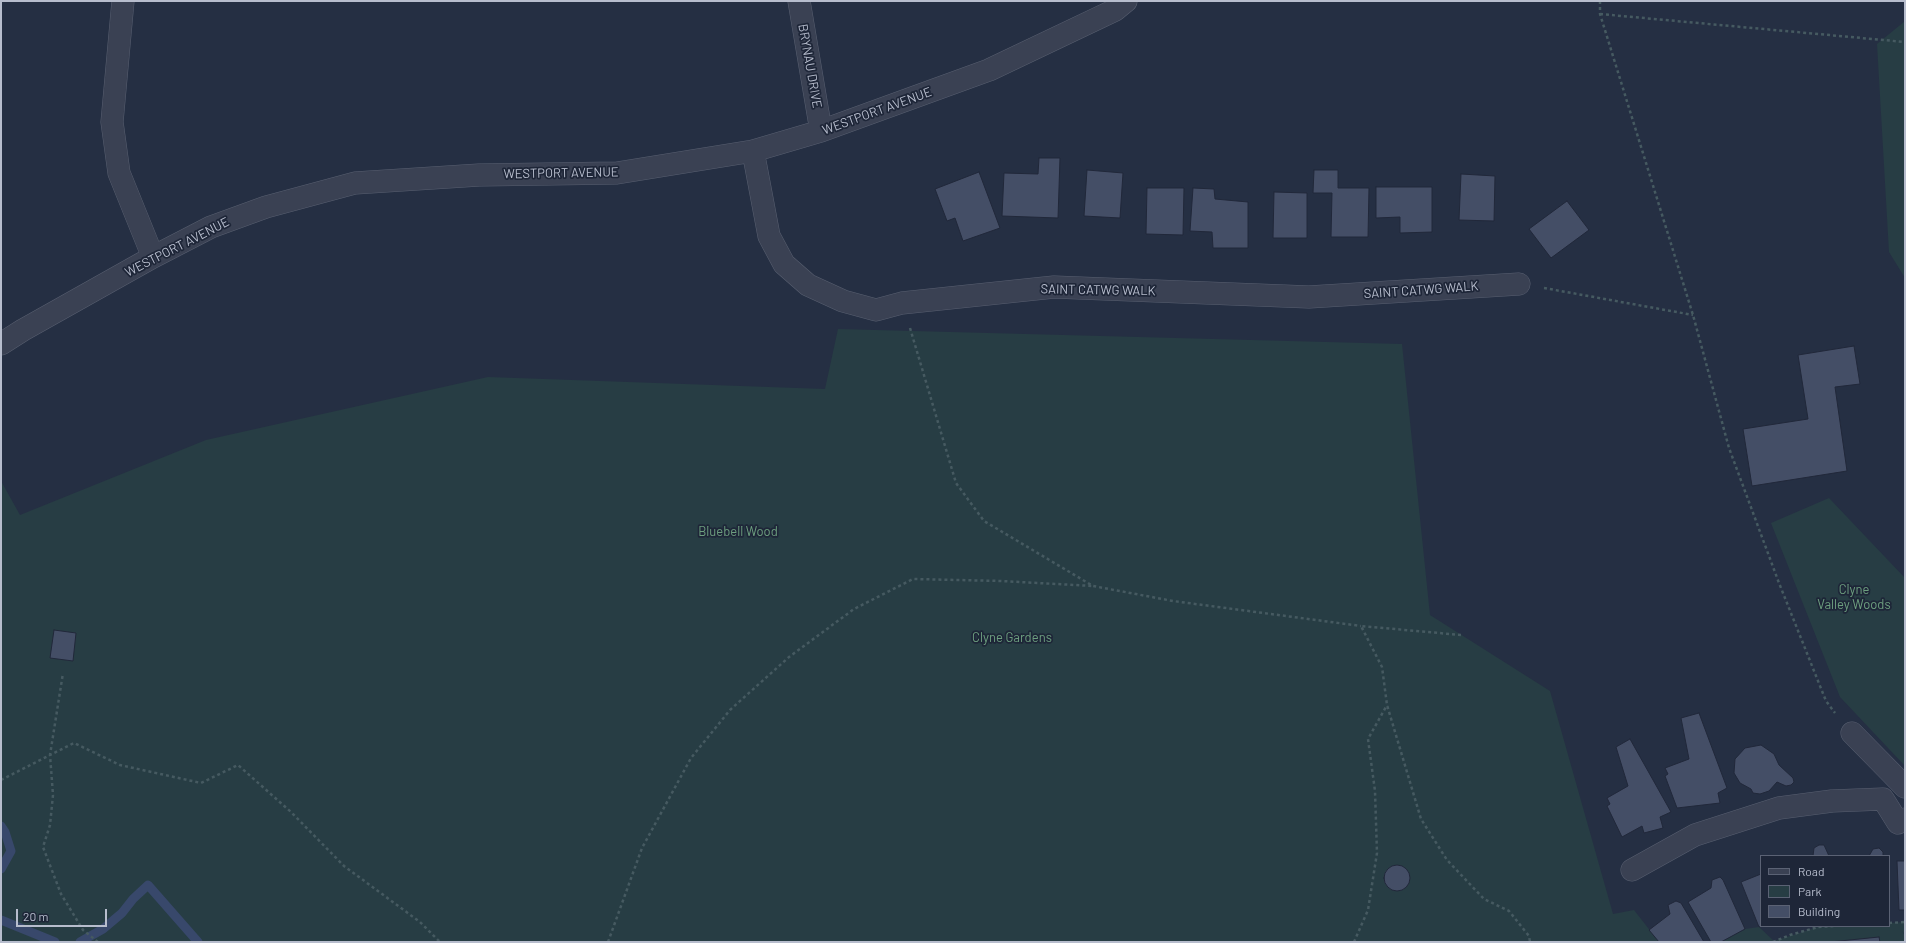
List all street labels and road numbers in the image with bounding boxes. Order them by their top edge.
street label: BRYNAU DRIVE [795,23,825,109]
street label: WESTPORT AVENUE [820,84,934,138]
street label: WESTPORT AVENUE [503,164,619,182]
street label: WESTPORT AVENUE [122,214,232,280]
street label: SAINT CATWG WALK [1363,278,1479,302]
street label: SAINT CATWG WALK [1040,281,1156,299]

